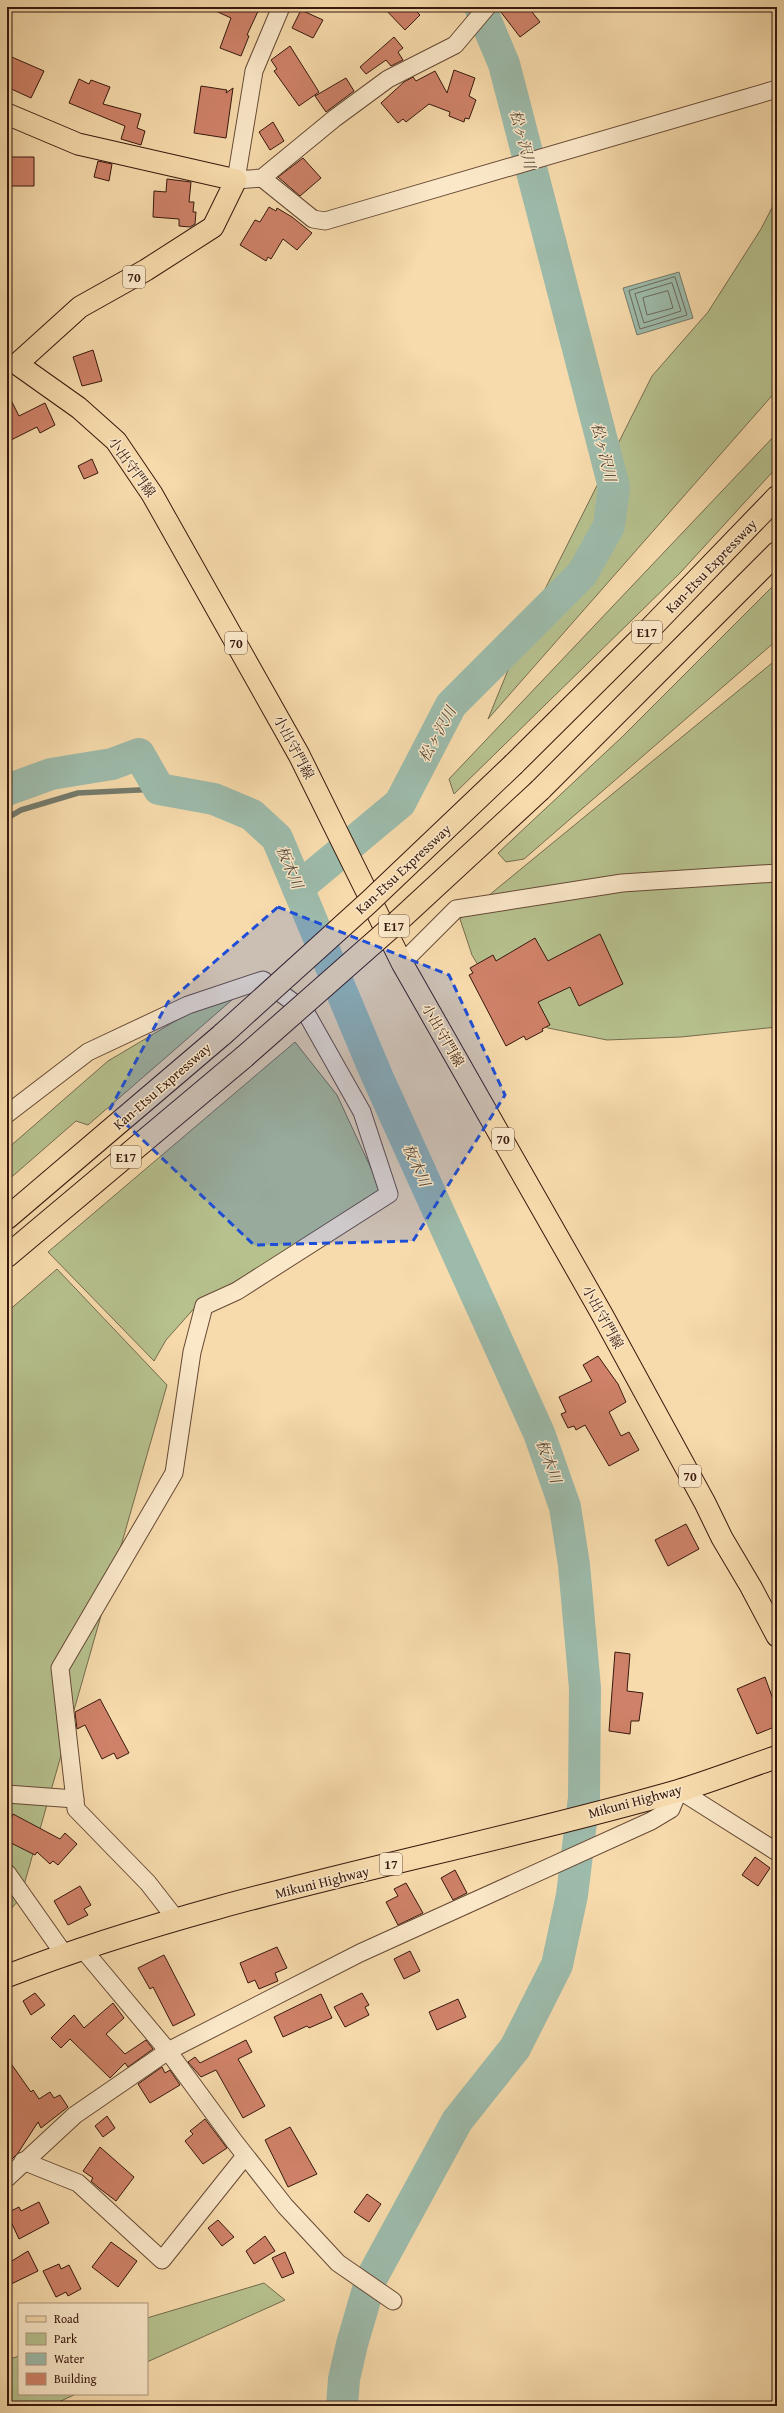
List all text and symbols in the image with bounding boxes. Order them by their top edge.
water label: 松ヶ沢川 [505,107,541,173]
road number: 70 [123,266,145,288]
water label: 松ヶ沢川 [587,420,622,486]
street label: 小出守門線 [103,433,161,501]
street label: Kan-Etsu Expressway [661,514,761,618]
road number: E17 [632,621,662,643]
road number: 70 [225,632,247,654]
water label: 松ヶ沢川 [413,701,462,765]
street label: 小出守門線 [269,711,319,783]
street label: Kan-Etsu Expressway [351,819,455,919]
water label: 板木川 [272,842,309,894]
road number: E17 [379,915,409,937]
street label: 小出守門線 [417,1000,469,1070]
street label: Kan-Etsu Expressway [109,1038,215,1134]
road number: 70 [492,1128,514,1150]
water label: 板木川 [398,1140,437,1192]
road number: E17 [111,1146,141,1168]
street label: 小出守門線 [577,1282,629,1352]
water label: 板木川 [531,1436,567,1488]
road number: 70 [679,1465,701,1487]
street label: Mikuni Highway [586,1779,684,1823]
road number: 17 [380,1853,402,1875]
street label: Mikuni Highway [273,1861,371,1903]
legend [18,2303,148,2395]
text: Road [54,2310,80,2327]
text: Park [54,2330,78,2347]
text: Water [54,2350,84,2367]
text: Building [54,2370,97,2387]

